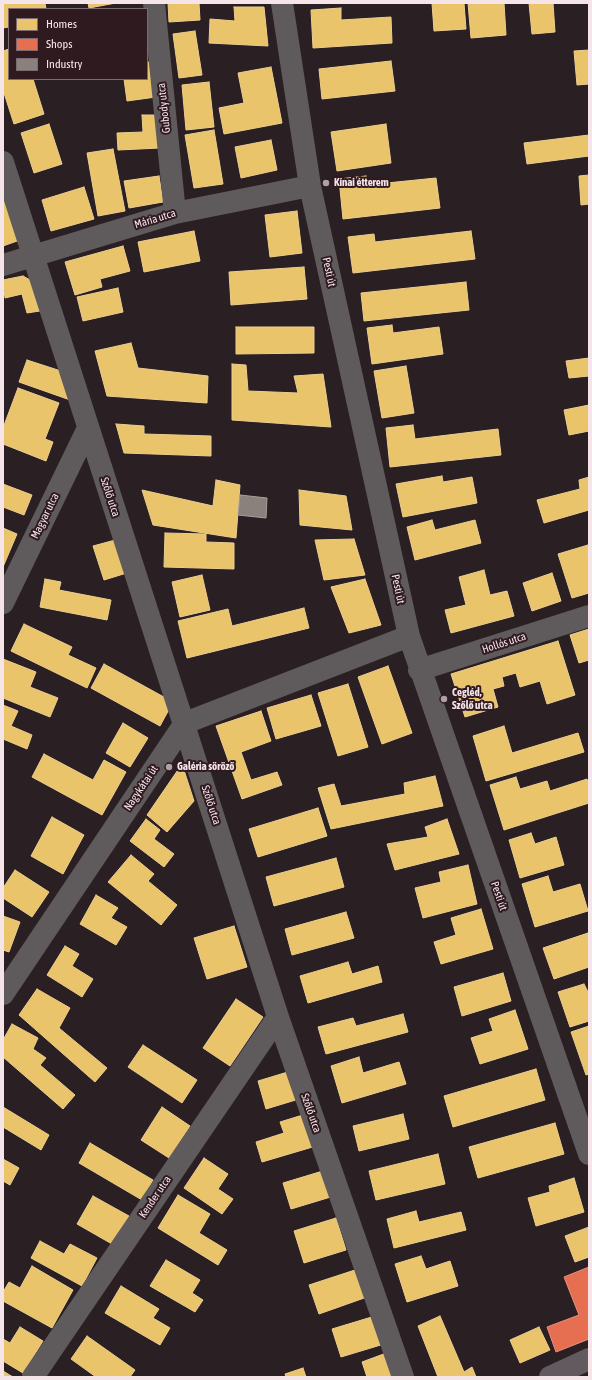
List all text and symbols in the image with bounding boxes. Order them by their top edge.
legend [8,8,148,80]
text: Homes [46,17,77,31]
text: Shops [46,37,72,51]
text: Industry [46,57,83,71]
street label: Gubody utca [155,82,173,134]
place label: Kínai étterem [334,176,389,190]
marker: Kínai étterem [321,178,331,188]
street label: Mária utca [133,206,177,232]
street label: Pesti út [319,256,339,288]
street label: Szőlő utca [97,476,123,518]
street label: Magyar utca [28,491,62,541]
street label: Pesti út [388,573,408,605]
street label: Hollós utca [480,630,528,656]
place label: Cegléd, Szőlő utca [452,686,493,712]
marker: Cegléd, Szőlő utca [439,694,449,704]
place label: Galéria söröző [177,760,235,774]
marker: Galéria söröző [164,762,174,772]
street label: Nagykátai út [121,763,161,813]
street label: Szőlő utca [198,784,224,826]
street label: Pesti út [488,880,510,912]
street label: Szőlő utca [298,1092,324,1134]
street label: Kender utca [136,1173,174,1221]

